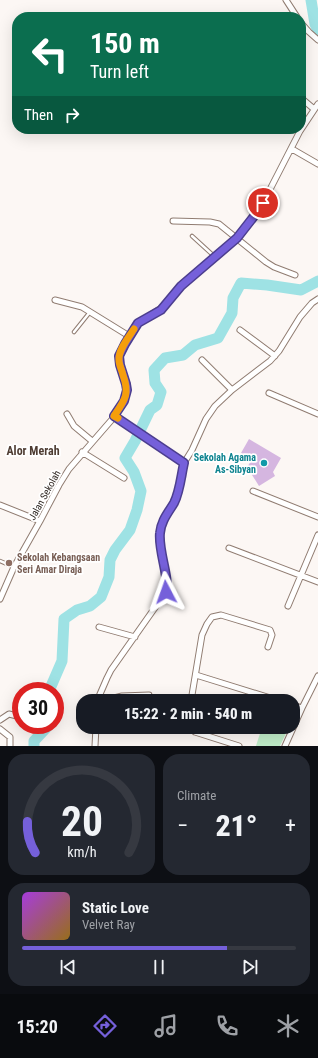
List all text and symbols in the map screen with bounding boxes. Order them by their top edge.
text: 150 m [90,27,160,60]
icon: left [24,28,76,80]
text: Turn left [90,61,149,82]
icon: right [61,104,83,126]
text: Then [24,106,53,124]
pin [246,186,280,220]
icon: arrive [252,192,274,214]
district label: Alor Merah [6,444,60,458]
place label: Sekolah Agama As-Sibyan [194,452,256,475]
marker: Sekolah Agama As-Sibyan [259,458,269,468]
street label: Jalan Sekolah [26,468,63,522]
place label: Sekolah Kebangsaan Seri Amar Diraja [17,552,100,575]
marker: Sekolah Kebangsaan Seri Amar Diraja [4,558,14,568]
position arrow [145,571,187,613]
speed limit sign: 30 [12,682,64,734]
text: 15:22 · 2 min · 540 m [124,705,252,723]
text: Climate [177,788,216,803]
text: 20 [60,796,103,845]
text: 21° [215,808,258,843]
text: − [177,813,188,838]
text: + [285,813,296,838]
text: km/h [67,843,96,859]
text: Static Love [82,899,149,917]
text: Velvet Ray [82,917,135,932]
icon: previous [57,956,79,978]
icon: pause [148,956,170,978]
icon: next [239,956,261,978]
icon: directions [91,1012,119,1040]
icon: music [152,1012,180,1040]
icon: phone [213,1012,241,1040]
icon: climate [274,1012,302,1040]
text: 15:20 [16,1016,58,1037]

